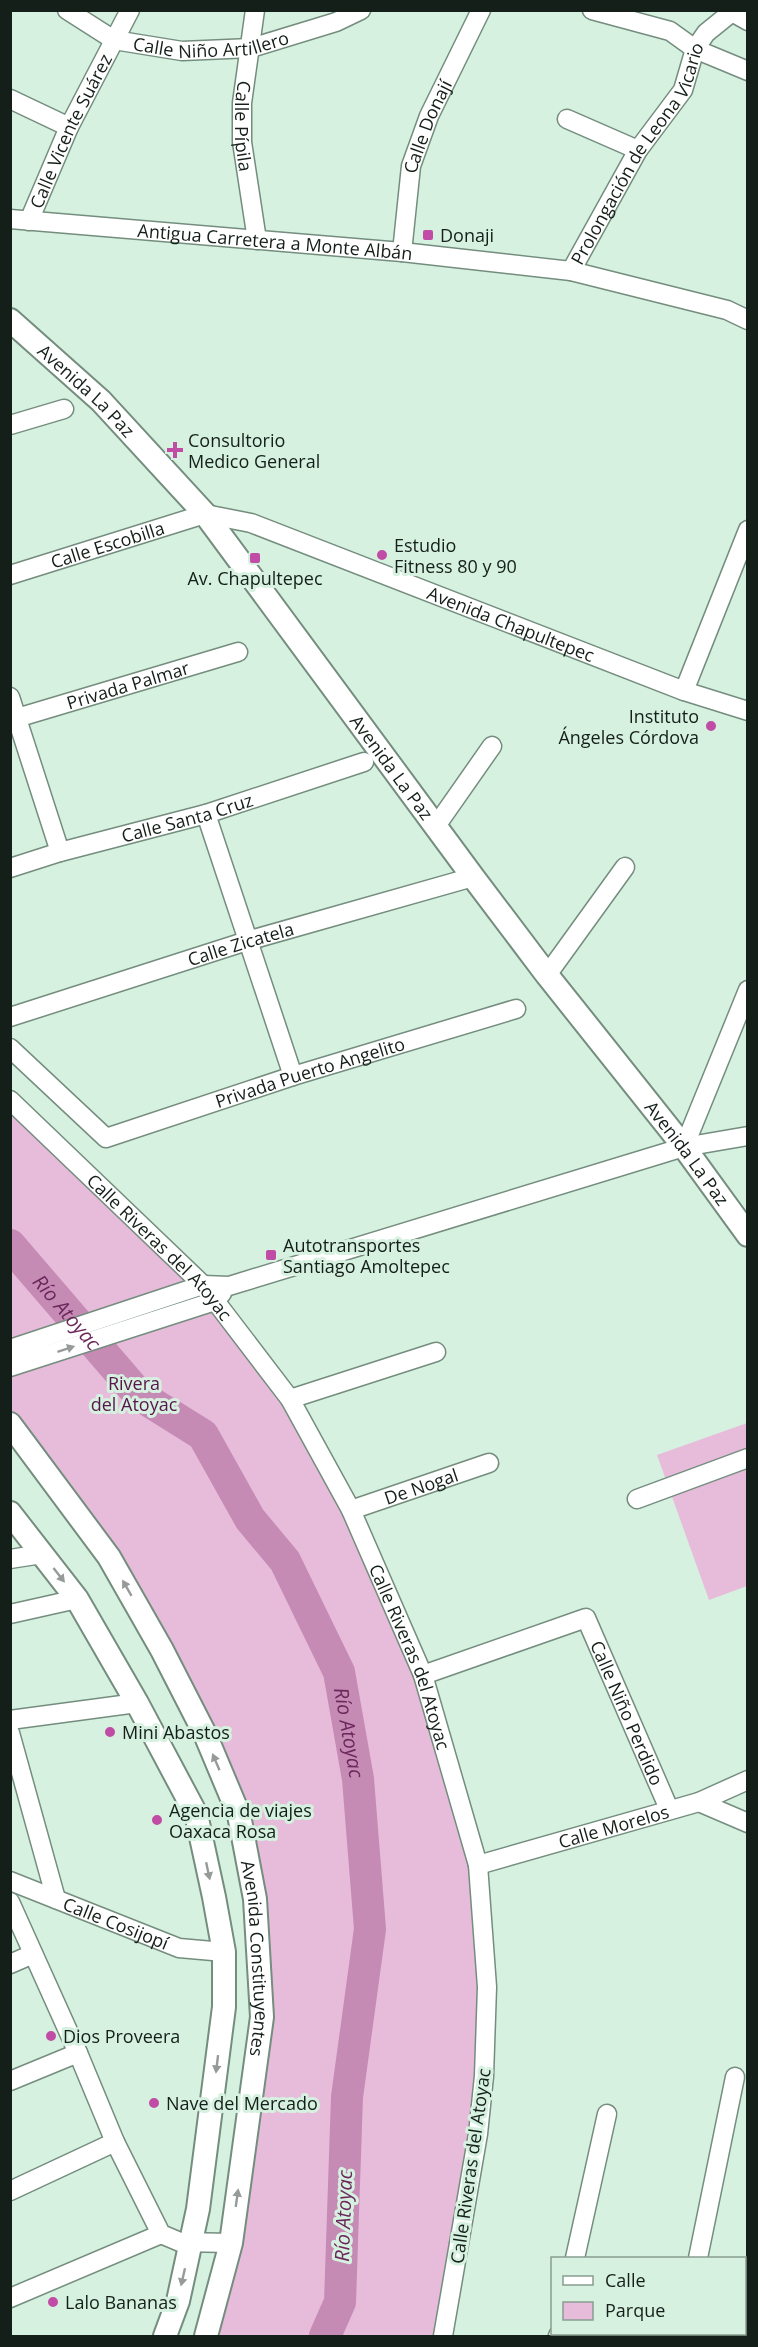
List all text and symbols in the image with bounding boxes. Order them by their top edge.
street label: Calle Niño Artillero [132,25,292,63]
street label: Prolongación de Leona Vicario [565,37,709,269]
street label: Calle Vicente Suárez [24,50,117,212]
street label: Calle Donají [398,75,457,174]
street label: Calle Pípila [230,79,258,173]
street label: Antigua Carretera a Monte Albán [137,218,414,265]
place label: Donaji [440,223,494,247]
marker: Donaji [421,228,435,242]
street label: Avenida La Paz [33,339,140,442]
place label: Consultorio Medico General [188,428,320,473]
marker: Consultorio Medico General [166,441,184,459]
street label: Calle Escobilla [47,515,167,574]
place label: Estudio Fitness 80 y 90 [394,533,517,578]
marker: Estudio Fitness 80 y 90 [375,548,389,562]
marker: Av. Chapultepec [248,551,262,565]
place label: Av. Chapultepec [187,566,323,590]
street label: Avenida Chapultepec [424,581,598,667]
street label: Privada Palmar [64,655,193,714]
place label: Instituto Ángeles Córdova [558,704,699,749]
street label: Avenida La Paz [345,710,439,825]
marker: Instituto Ángeles Córdova [704,719,718,733]
street label: Calle Santa Cruz [119,787,256,848]
street label: Calle Zicatela [184,916,296,971]
street label: Privada Puerto Angelito [212,1031,408,1113]
street label: Avenida La Paz [640,1096,734,1210]
street label: Calle Riveras del Atoyac [82,1168,238,1325]
place label: Autotransportes Santiago Amoltepec [283,1233,450,1278]
marker: Autotransportes Santiago Amoltepec [264,1248,278,1262]
water label: Río Atoyac [27,1268,108,1356]
one-way arrow [57,1344,75,1353]
park label: Rivera del Atoyac [91,1371,178,1416]
street label: De Nogal [381,1462,461,1510]
street label: Calle Riveras del Atoyac [364,1560,456,1753]
one-way arrow [53,1568,65,1583]
one-way arrow [122,1579,132,1596]
street label: Calle Niño Perdido [585,1637,669,1789]
water label: Río Atoyac [328,1685,371,1781]
place label: Mini Abastos [122,1720,230,1744]
marker: Mini Abastos [103,1725,117,1739]
one-way arrow [211,1752,221,1770]
place label: Agencia de viajes Oaxaca Rosa [169,1798,312,1843]
street label: Calle Morelos [556,1799,672,1853]
marker: Agencia de viajes Oaxaca Rosa [150,1813,164,1827]
street label: Avenida Constituyentes [236,1858,274,2058]
one-way arrow [204,1862,214,1880]
street label: Calle Cosijopí [60,1891,173,1955]
place label: Dios Proveera [63,2024,180,2048]
marker: Dios Proveera [44,2029,58,2043]
one-way arrow [212,2055,222,2074]
street label: Calle Riveras del Atoyac [444,2066,496,2265]
place label: Nave del Mercado [166,2091,318,2115]
marker: Nave del Mercado [147,2096,161,2110]
water label: Río Atoyac [328,2169,358,2262]
one-way arrow [233,2188,242,2207]
legend [551,2257,746,2335]
one-way arrow [178,2268,187,2287]
text: Calle [605,2268,646,2292]
place label: Lalo Bananas [65,2290,177,2314]
marker: Lalo Bananas [46,2295,60,2309]
text: Parque [605,2298,665,2322]

